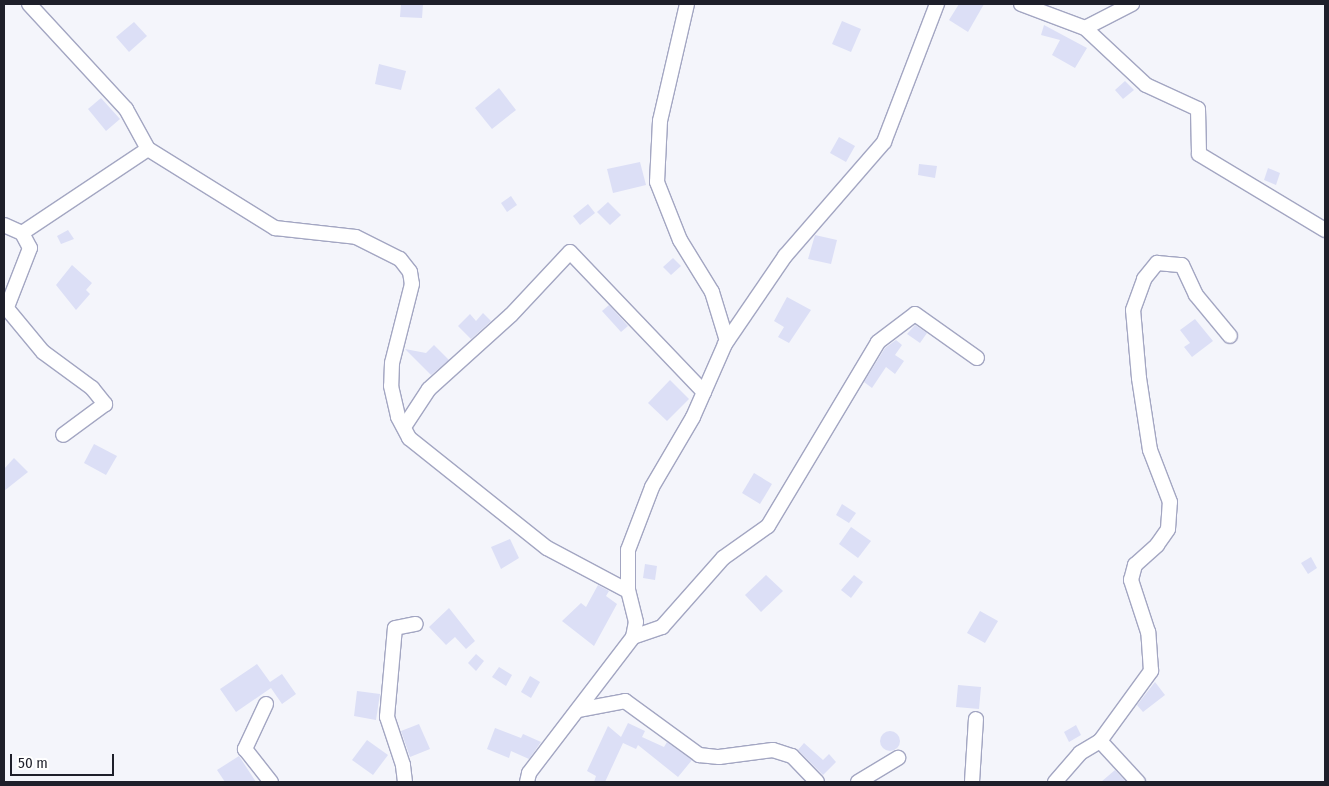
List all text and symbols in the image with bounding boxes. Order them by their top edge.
scale bar [12,744,116,776]
text: 50 m [18,754,48,772]

